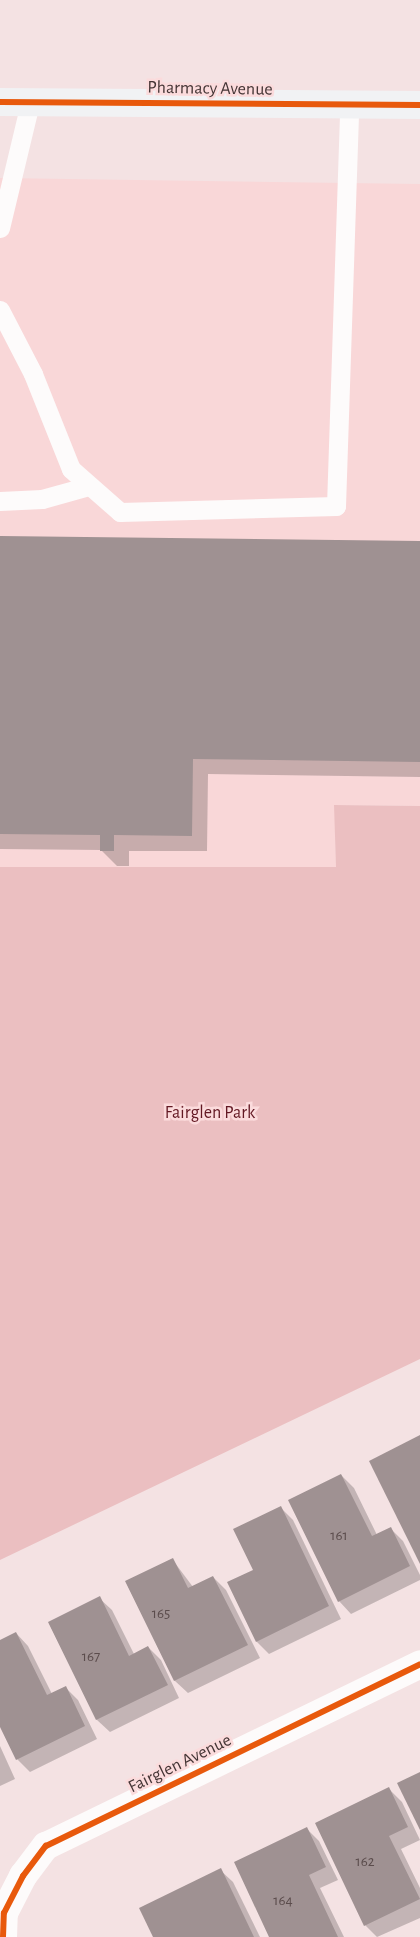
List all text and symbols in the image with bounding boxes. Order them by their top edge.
street label: Pharmacy Avenue [147,77,273,101]
park label: Fairglen Park [165,1102,255,1124]
house number: 161 [330,1527,348,1545]
house number: 165 [152,1605,170,1623]
house number: 167 [82,1648,100,1666]
street label: Fairglen Avenue [125,1730,235,1798]
house number: 162 [355,1853,375,1871]
house number: 164 [273,1892,293,1910]

